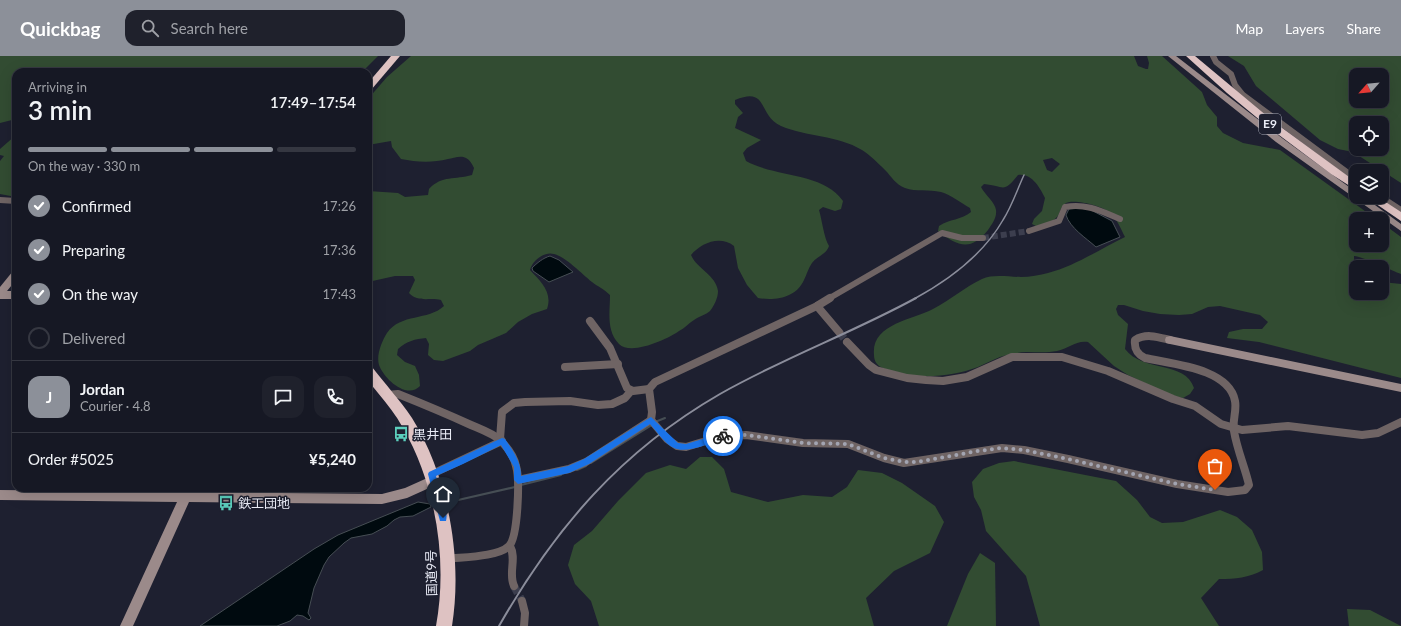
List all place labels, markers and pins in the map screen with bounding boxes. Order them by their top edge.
bus stop icon: 黒井田 [392,425,410,443]
place label: 黒井田 [413,426,452,442]
pin [1198,449,1232,490]
pin [426,477,460,518]
bus stop icon: 鉄工団地 [217,494,235,512]
place label: 鉄工団地 [238,495,290,511]

